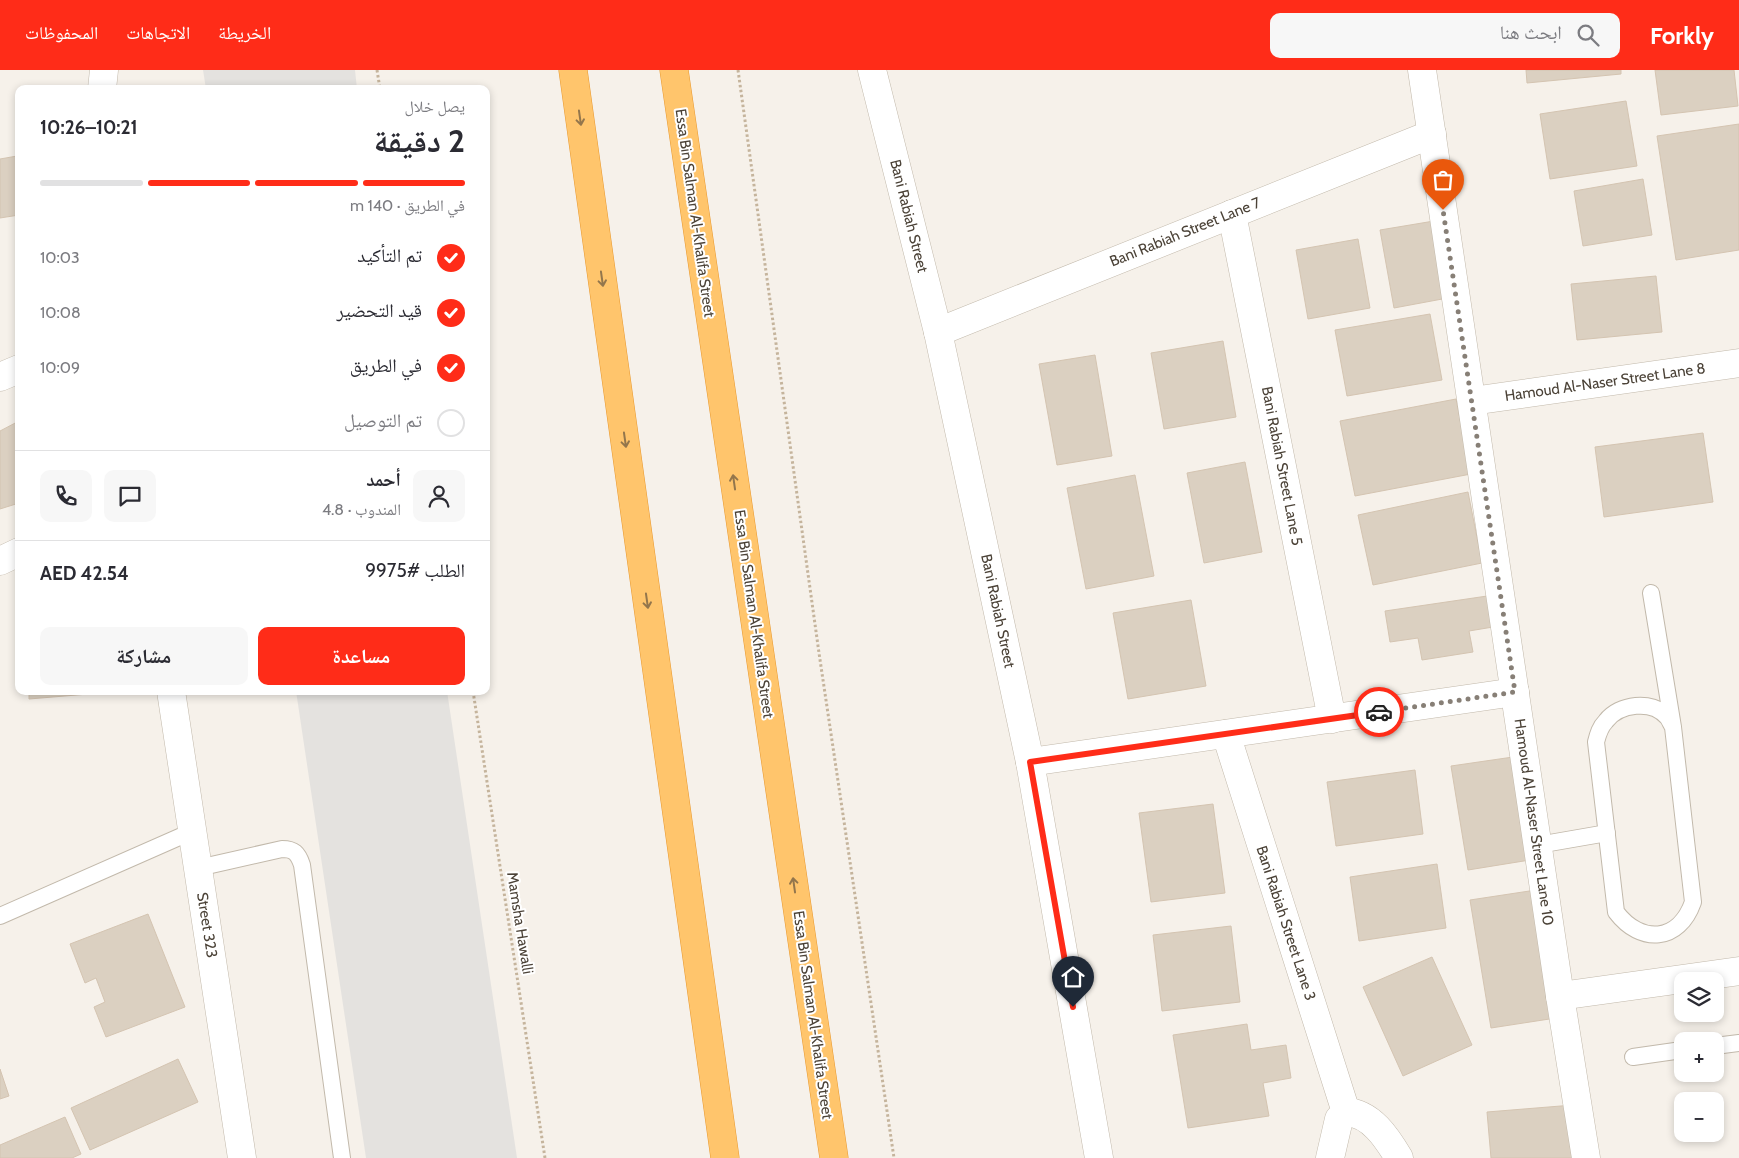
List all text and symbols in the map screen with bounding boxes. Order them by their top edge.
search box [1270,13,1620,58]
text: ابحث هنا [1500,21,1562,44]
icon: search [1574,21,1602,49]
text: Forkly [1650,21,1714,50]
text: المحفوظات [25,22,98,44]
text: الاتجاهات [126,22,190,44]
text: الخريطة [218,22,271,44]
text: يصل خلال [405,97,465,116]
street label: Essa Bin Salman Al-Khalifa Street [671,108,719,318]
one-way arrow [575,110,585,126]
text: 10:21–10:26 [40,116,138,139]
text: 2 دقيقة [374,121,465,160]
street label: Bani Rabiah Street [886,158,932,274]
pin [1422,159,1464,210]
icon: bag [1429,166,1457,194]
street label: Bani Rabiah Street Lane 7 [1107,193,1263,271]
text: في الطريق · 140 m [350,196,465,215]
text: تم التأكيد [357,244,422,267]
icon: check [437,244,465,272]
text: 10:03 [40,248,80,267]
one-way arrow [597,271,607,287]
text: قيد التحضير [337,299,422,322]
icon: check [437,299,465,327]
text: 10:08 [40,303,81,322]
text: في الطريق [350,354,422,377]
icon: check [437,354,465,382]
text: 10:09 [40,358,80,377]
street label: Hamoud Al-Naser Street Lane 8 [1504,359,1706,405]
street label: Bani Rabiah Street Lane 5 [1258,385,1306,547]
text: تم التوصيل [344,409,422,432]
one-way arrow [620,432,630,448]
text: أحمد [366,468,401,491]
button: phone [40,470,92,522]
button: chat [104,470,156,522]
button: person [413,470,465,522]
one-way arrow [729,474,739,490]
text: المندوب · 4.8 [322,500,401,519]
street label: Essa Bin Salman Al-Khalifa Street [730,509,778,719]
street label: Bani Rabiah Street [977,552,1019,670]
text: الطلب #9975 [365,559,465,582]
text: AED 42.54 [40,562,129,585]
one-way arrow [642,593,652,609]
button: مشاركة [40,627,248,685]
button: مساعدة [258,627,465,685]
courier [1354,687,1404,737]
icon: car [1365,698,1393,726]
street label: Hamoud Al-Naser Street Lane 10 [1511,717,1557,927]
street label: Bani Rabiah Street Lane 3 [1252,843,1320,1003]
street label: Mamsha Hawalli [503,871,537,975]
one-way arrow [789,877,799,893]
street label: Street 323 [193,891,221,959]
street label: Essa Bin Salman Al-Khalifa Street [789,910,837,1120]
pin [1052,956,1094,1007]
icon: home [1059,963,1087,991]
map controls [1674,972,1724,1142]
button: layers [1674,972,1724,1022]
button: + [1674,1032,1724,1082]
button: − [1674,1092,1724,1142]

